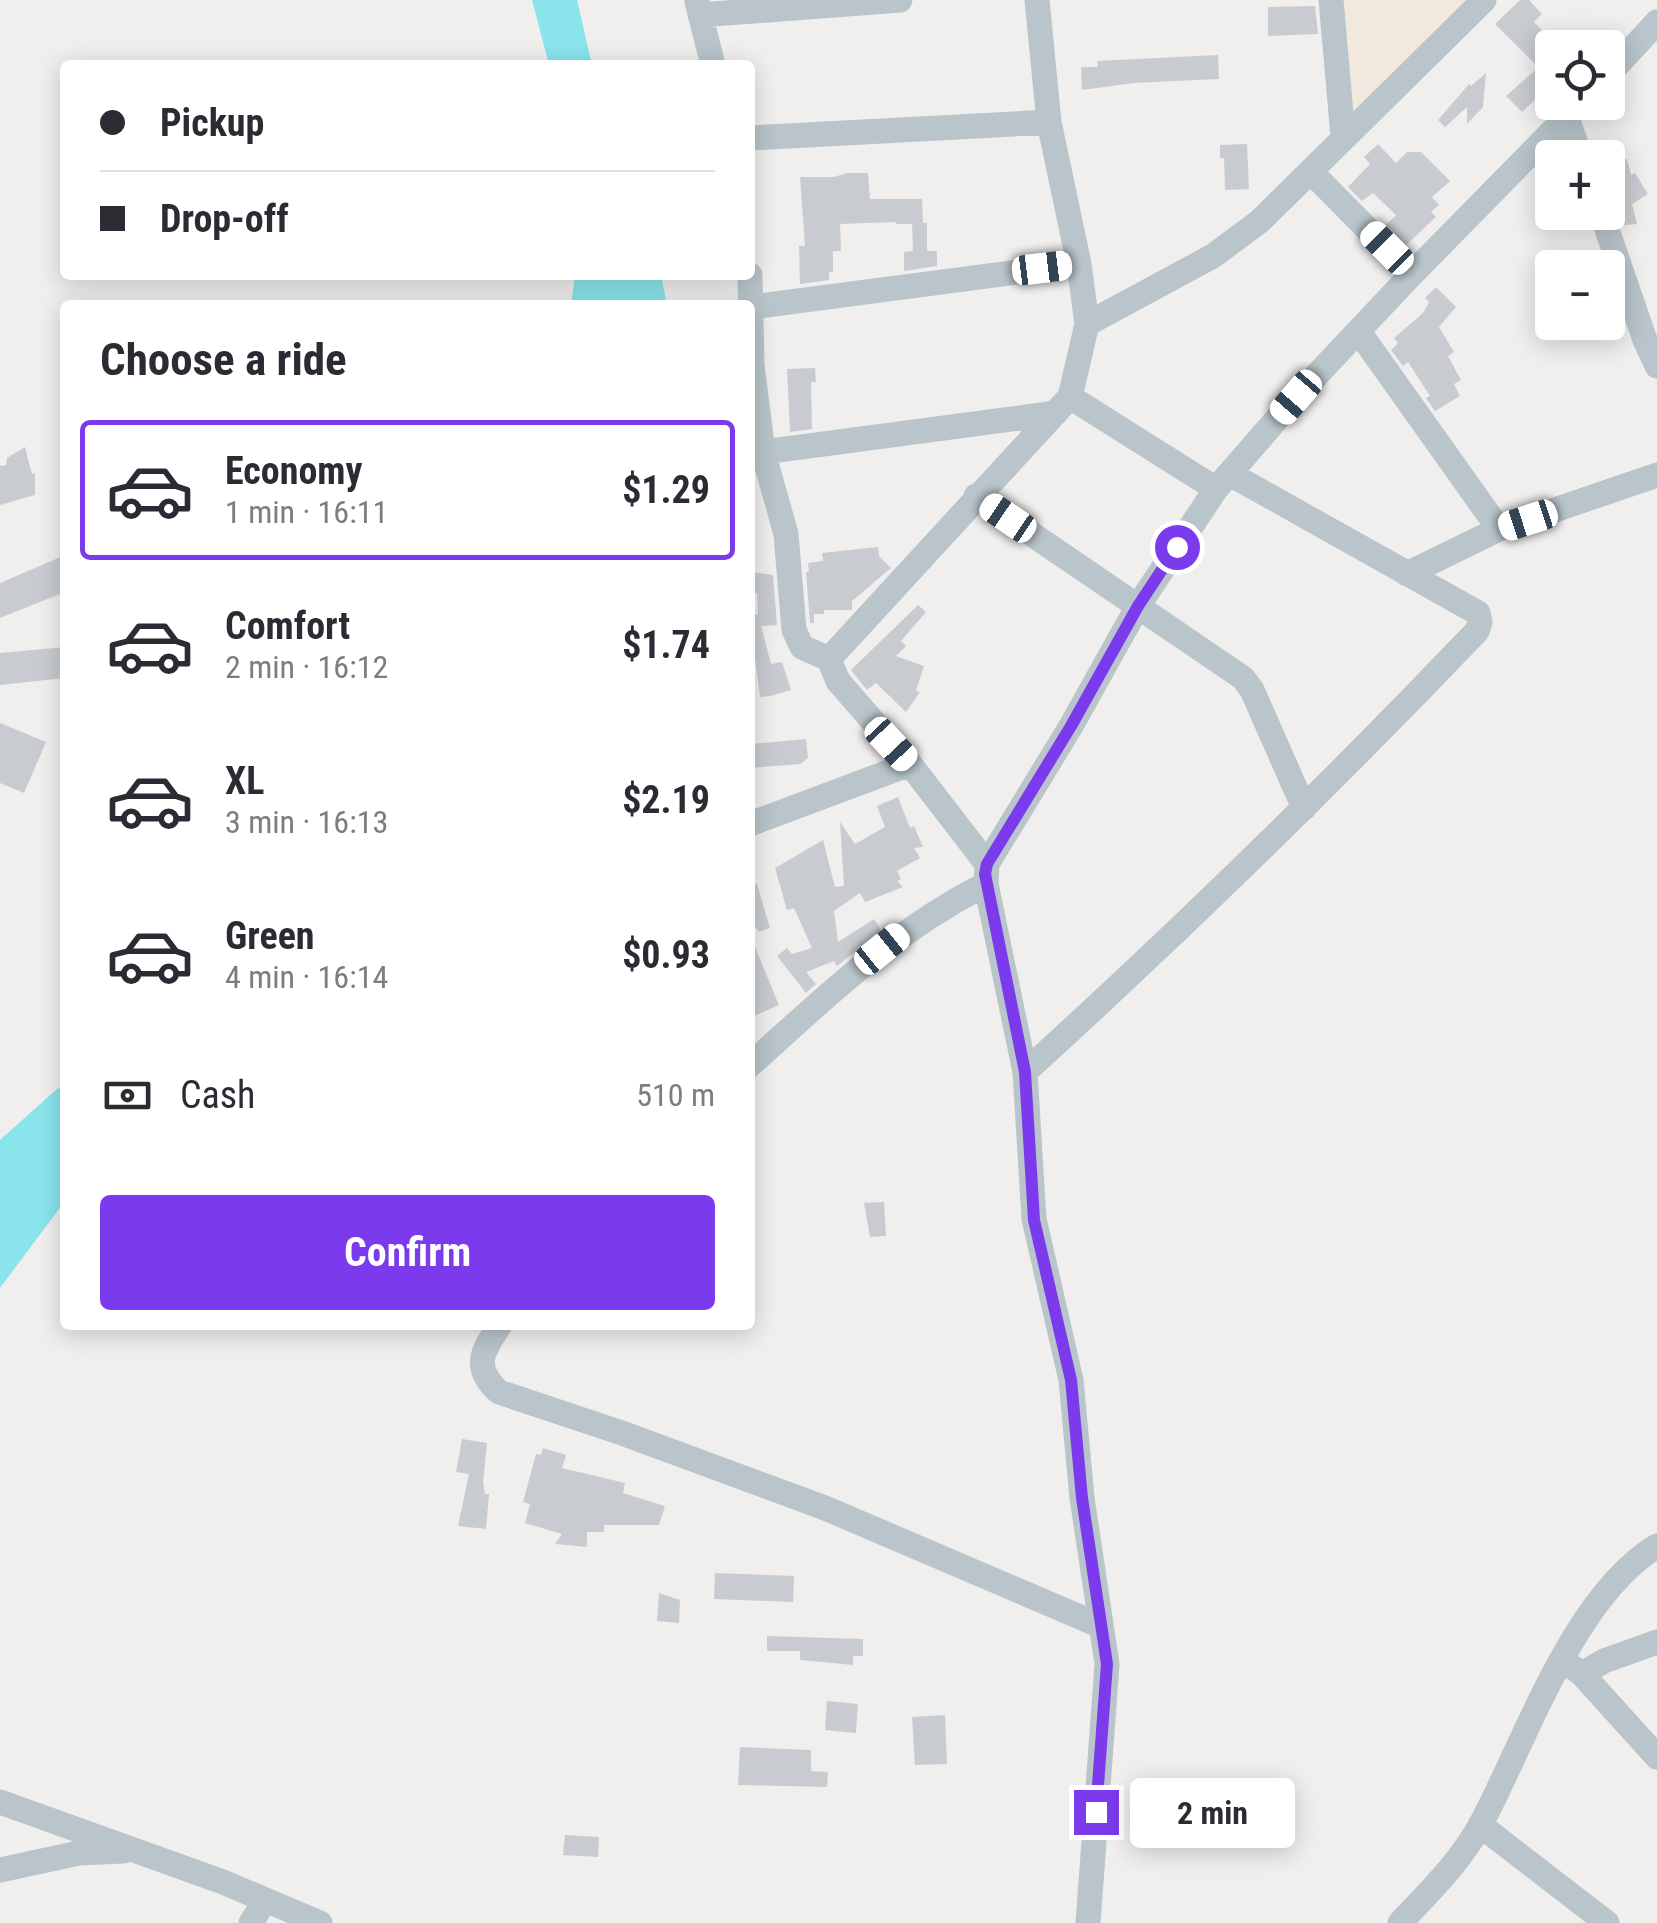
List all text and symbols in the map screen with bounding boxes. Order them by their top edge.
map controls [1535,30,1625,340]
button: locate [1535,30,1625,120]
text: Pickup [160,101,264,145]
button: + [1535,140,1625,230]
text: Drop-off [160,197,289,241]
car [1355,216,1419,280]
car [1010,249,1074,287]
button: − [1535,250,1625,340]
text: Choose a ride [100,333,347,386]
car [1265,365,1327,429]
icon: car [105,445,195,535]
text: Economy [225,449,362,493]
text: $1.29 [622,468,710,512]
car [975,489,1041,547]
text: 1 min · 16:11 [225,493,388,531]
car [1495,496,1561,544]
route start [1155,525,1200,570]
icon: car [105,600,195,690]
text: Comfort [225,604,350,648]
text: $1.74 [622,623,710,667]
text: 2 min · 16:12 [225,648,388,686]
car [860,712,922,776]
icon: car [105,755,195,845]
text: XL [225,759,264,803]
text: $2.19 [622,778,710,822]
text: 3 min · 16:13 [225,803,388,841]
icon: car [105,910,195,1000]
text: Green [225,914,315,958]
car [849,918,915,980]
text: $0.93 [622,933,710,977]
text: 4 min · 16:14 [225,958,388,996]
icon: cash [100,1068,155,1123]
text: Cash [180,1073,255,1117]
text: 510 m [636,1076,715,1114]
button: Confirm [100,1195,715,1310]
callout: 2 min [1131,1777,1296,1847]
route end [1074,1790,1119,1835]
text: 2 min [1177,1794,1248,1832]

